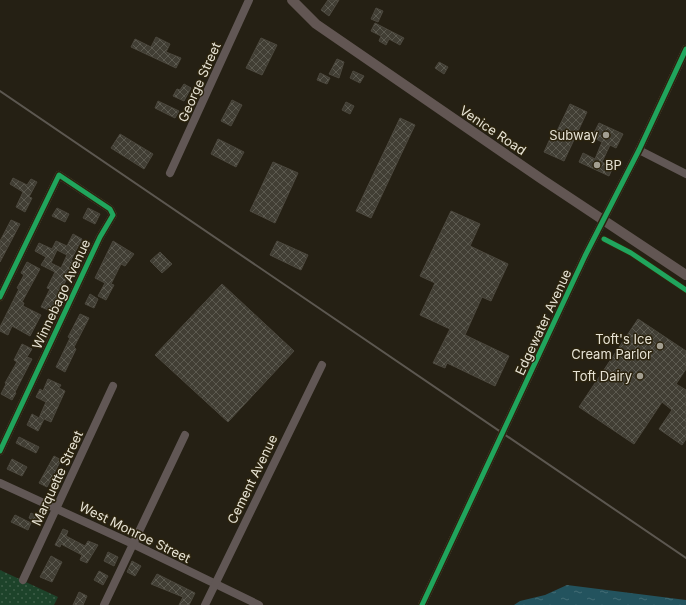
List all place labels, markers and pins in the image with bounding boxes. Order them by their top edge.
place label: Subway [549,127,598,143]
marker: Subway [601,130,611,140]
place label: BP [605,157,622,173]
marker: BP [592,160,602,170]
place label: Toft's Ice Cream Parlor [571,331,652,362]
marker: Toft's Ice Cream Parlor [655,341,665,351]
place label: Toft Dairy [572,368,632,384]
marker: Toft Dairy [635,371,645,381]

